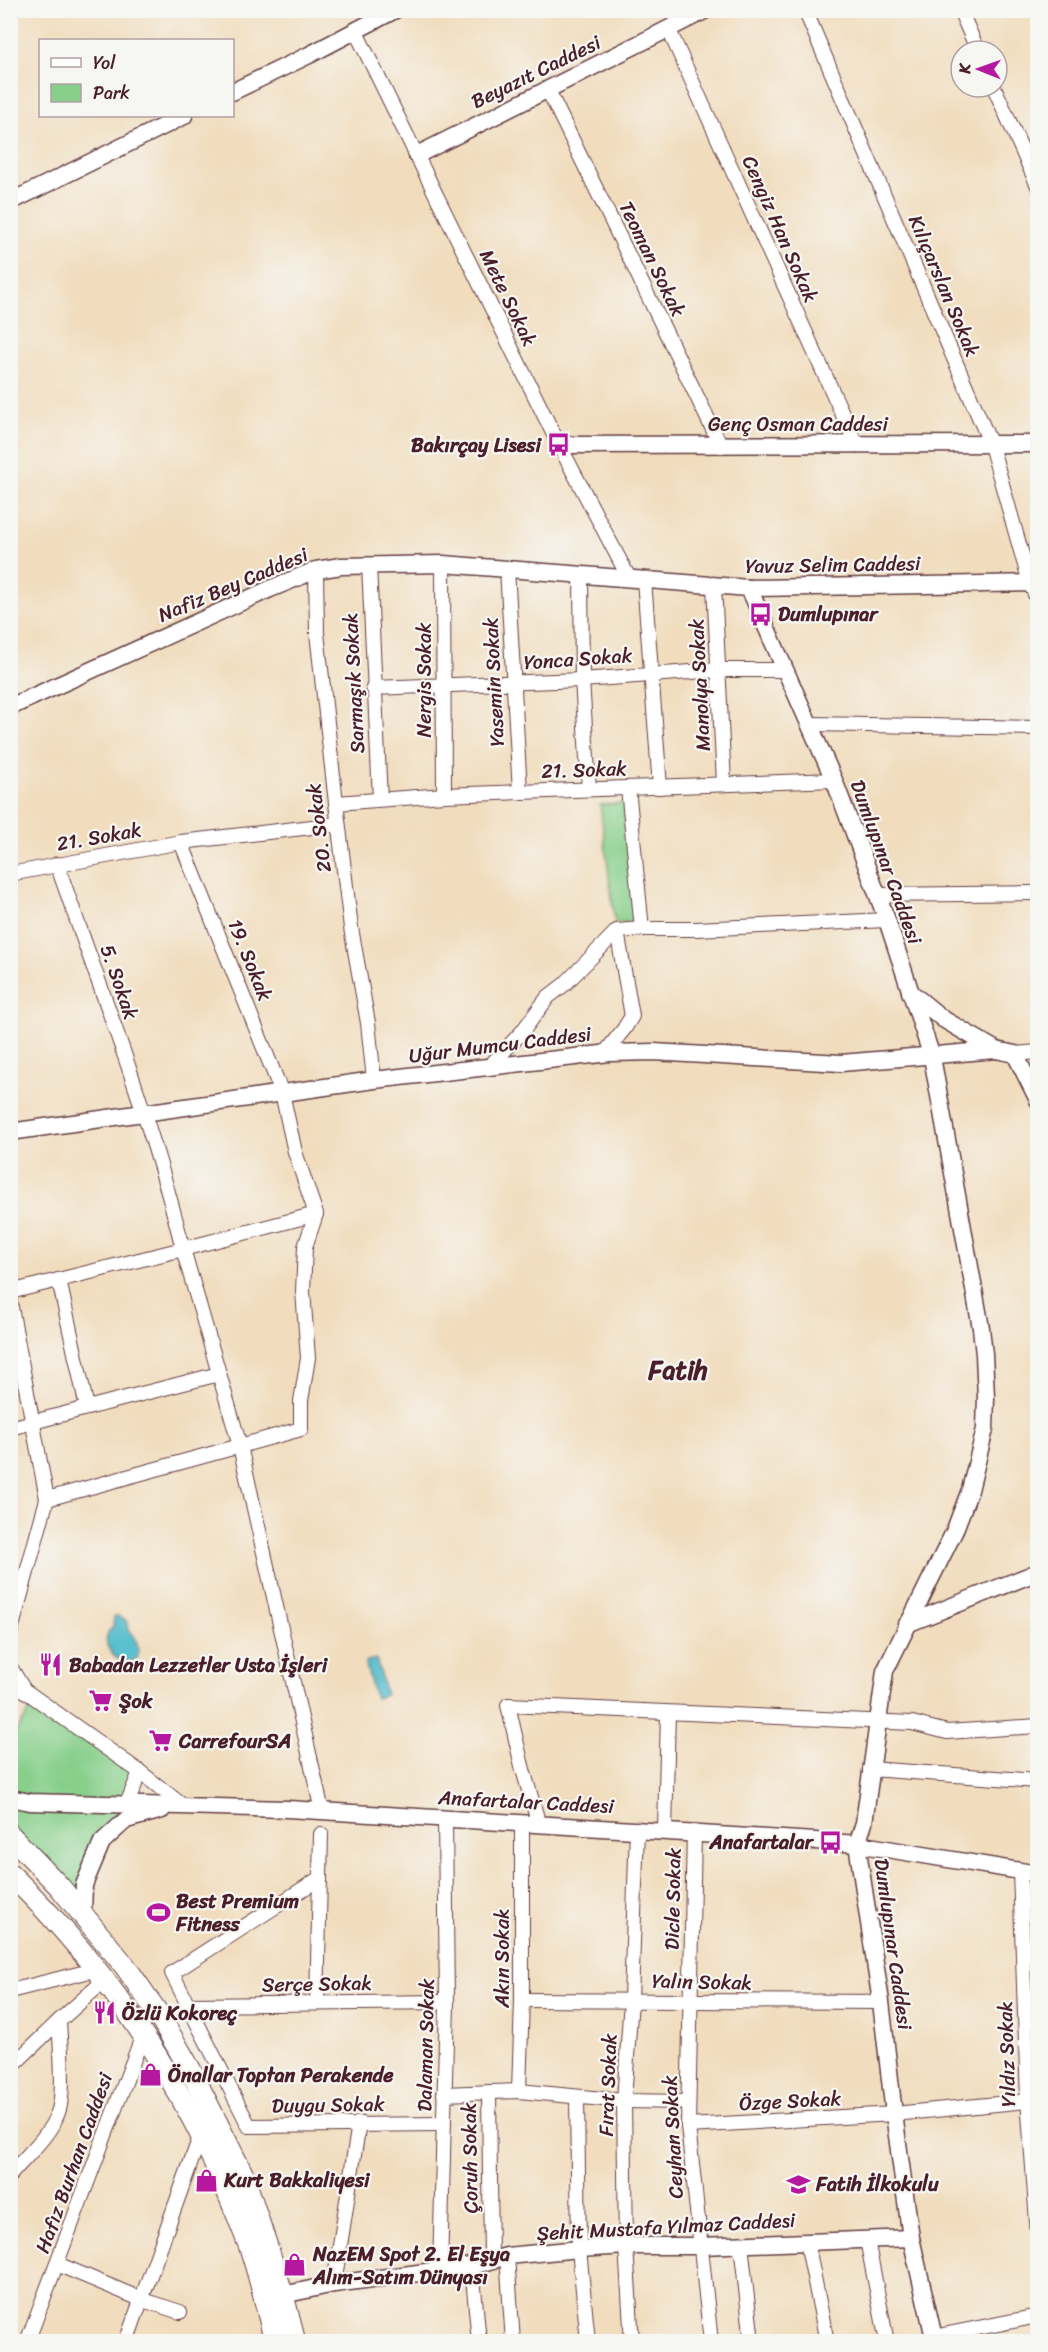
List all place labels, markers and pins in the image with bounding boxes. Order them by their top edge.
place label: Bakırçay Lisesi [411,428,542,463]
bus stop icon: Bakırçay Lisesi [546,432,572,458]
place label: Dumlupınar [778,597,879,632]
bus stop icon: Dumlupınar [747,601,773,627]
place label: Babadan Lezzetler Usta İşleri [69,1648,329,1683]
restaurant icon: Babadan Lezzetler Usta İşleri [38,1652,64,1678]
place label: Şok [118,1684,154,1719]
supermarket icon: Şok [88,1688,114,1714]
place label: CarrefourSA [178,1724,291,1759]
supermarket icon: CarrefourSA [148,1728,174,1754]
place label: Anafartalar [708,1825,815,1860]
bus stop icon: Anafartalar [818,1829,844,1855]
place label: Best Premium Fitness [175,1884,299,1942]
sports icon: Best Premium Fitness [145,1900,171,1926]
place label: Özlü Kokoreç [122,1996,238,2031]
restaurant icon: Özlü Kokoreç [91,2000,117,2026]
place label: Önallar Toptan Perakende [168,2058,394,2093]
shop icon: Önallar Toptan Perakende [137,2062,163,2088]
place label: Kurt Bakkaliyesi [223,2163,371,2198]
shop icon: Kurt Bakkaliyesi [193,2167,219,2193]
place label: Fatih İlkokulu [815,2167,939,2202]
school or university icon: Fatih İlkokulu [785,2171,811,2197]
place label: NazEM Spot 2. El Eşya Alım-Satım Dünyası [312,2237,510,2295]
shop icon: NazEM Spot 2. El Eşya Alım-Satım Dünyası [282,2252,308,2278]

